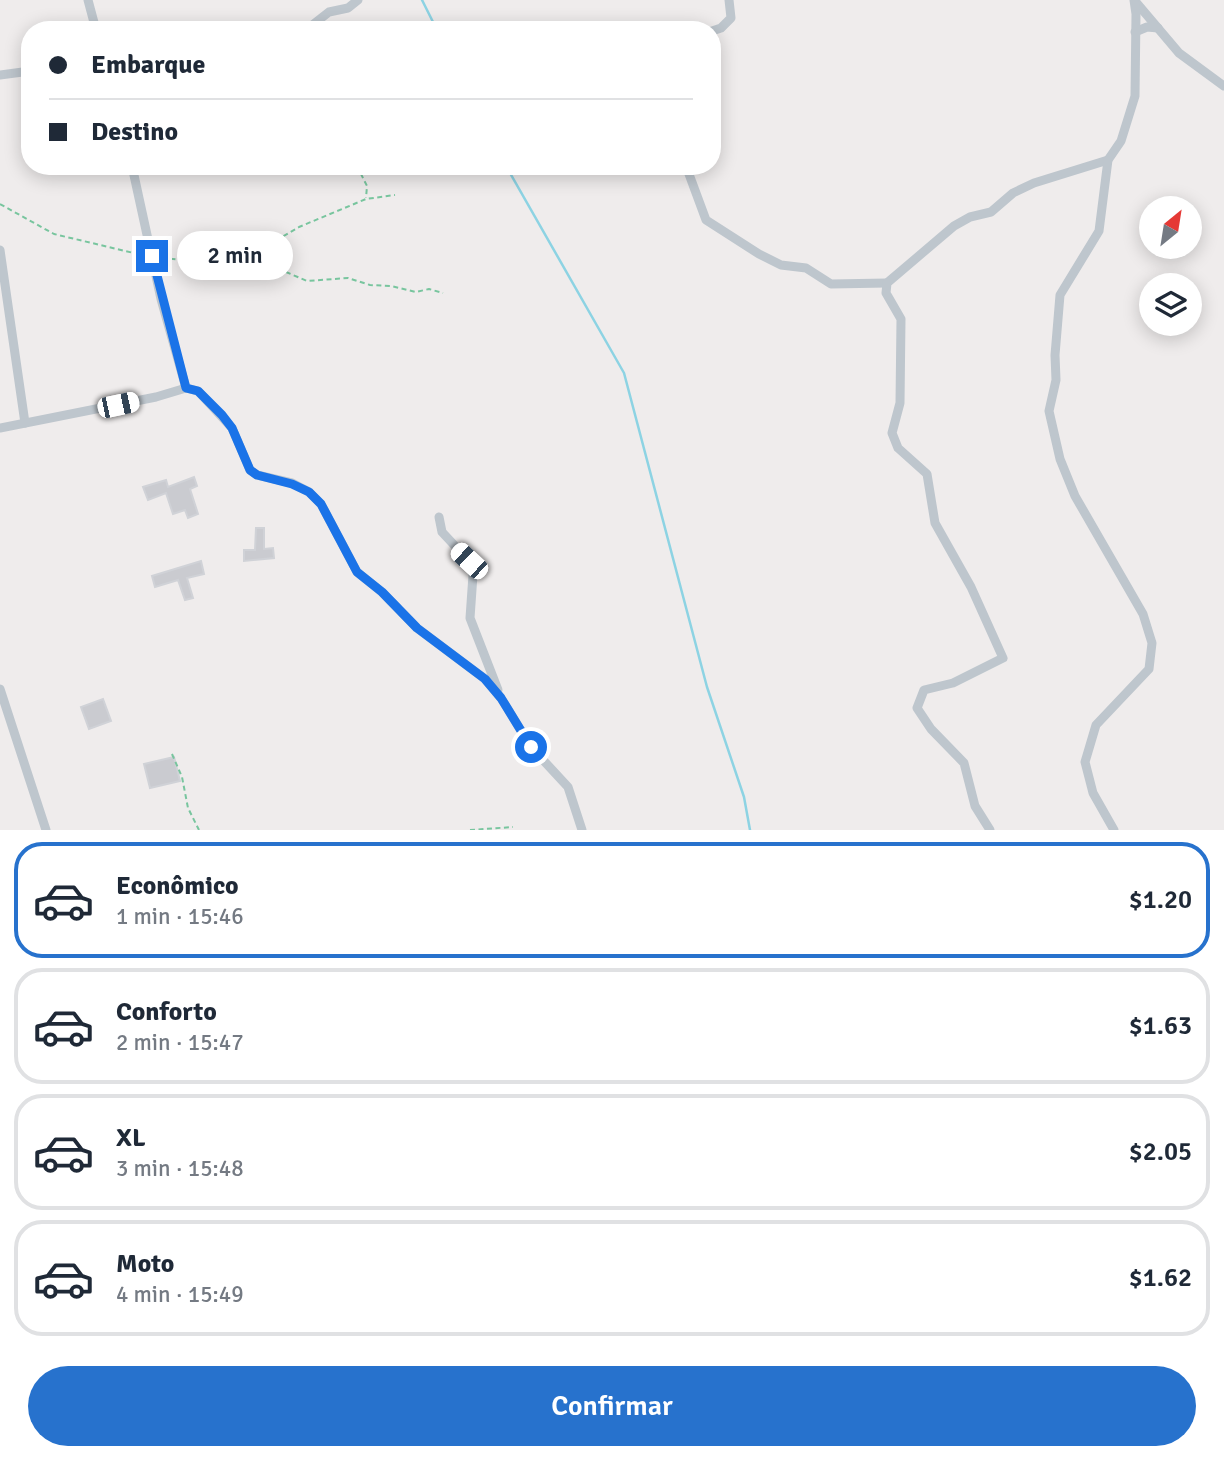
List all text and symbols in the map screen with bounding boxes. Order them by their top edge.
text: Embarque [91,49,205,81]
text: Destino [91,116,178,148]
north arrow [1139,196,1202,259]
map controls [1139,196,1202,336]
callout: 2 min [176,232,292,280]
route end [136,240,168,272]
text: 2 min [207,241,263,270]
button: layers [1139,273,1202,336]
car [96,390,141,420]
car [447,539,492,583]
route start [515,731,547,763]
icon: car [32,869,95,932]
text: Econômico [116,870,239,902]
text: $1.20 [1129,884,1192,916]
text: 1 min · 15:46 [116,902,244,931]
icon: car [32,995,95,1058]
text: Conforto [116,996,217,1028]
text: $1.63 [1129,1010,1192,1042]
text: 2 min · 15:47 [116,1028,244,1057]
icon: car [32,1121,95,1184]
text: XL [116,1122,146,1154]
text: $2.05 [1129,1136,1192,1168]
text: 3 min · 15:48 [116,1154,244,1183]
icon: car [32,1247,95,1310]
text: Moto [116,1248,174,1280]
text: $1.62 [1129,1262,1192,1294]
text: 4 min · 15:49 [116,1280,244,1309]
button: Confirmar [28,1366,1196,1446]

